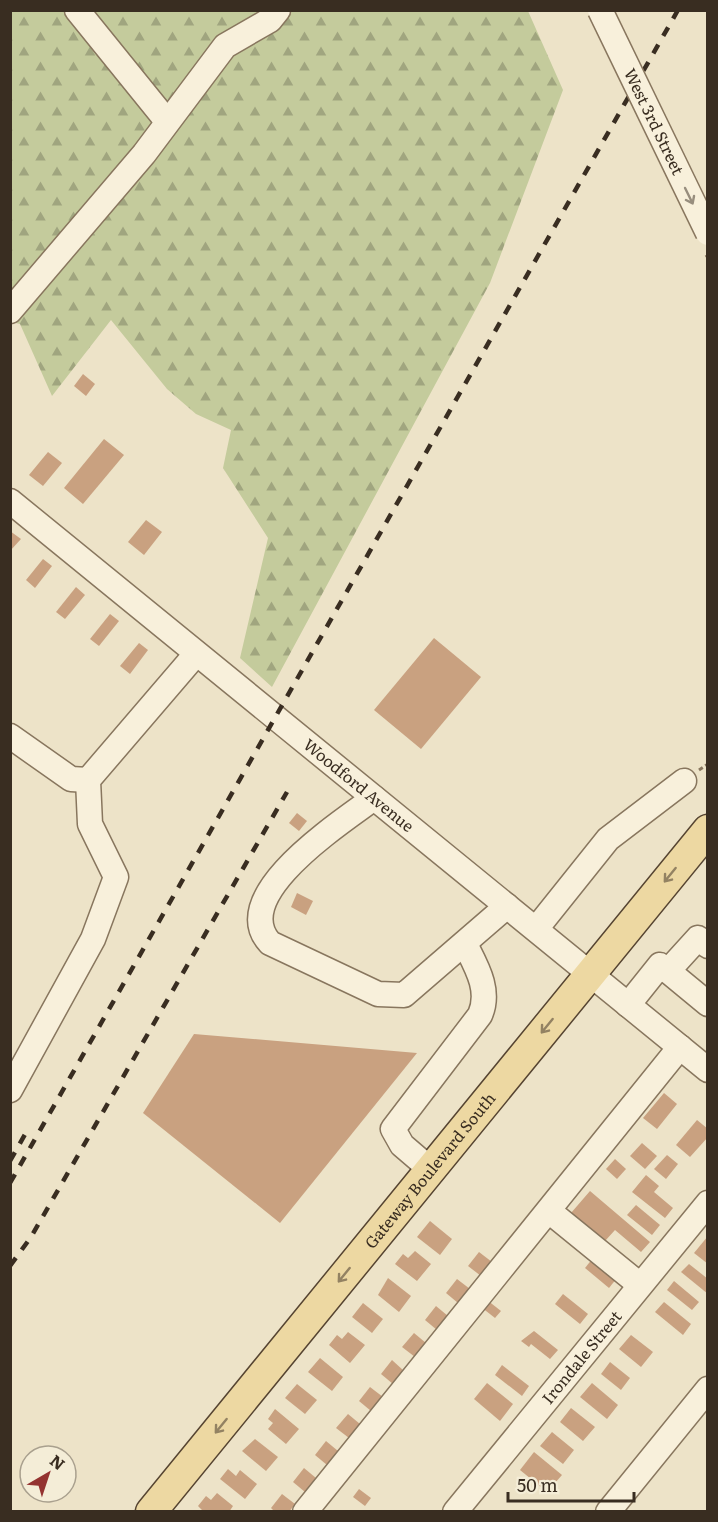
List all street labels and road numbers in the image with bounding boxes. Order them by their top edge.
street label: West 3rd Street [619,64,691,179]
street label: Woodford Avenue [299,732,420,837]
street label: Gateway Boulevard South [358,1086,501,1253]
street label: Irondale Street [535,1304,627,1409]

